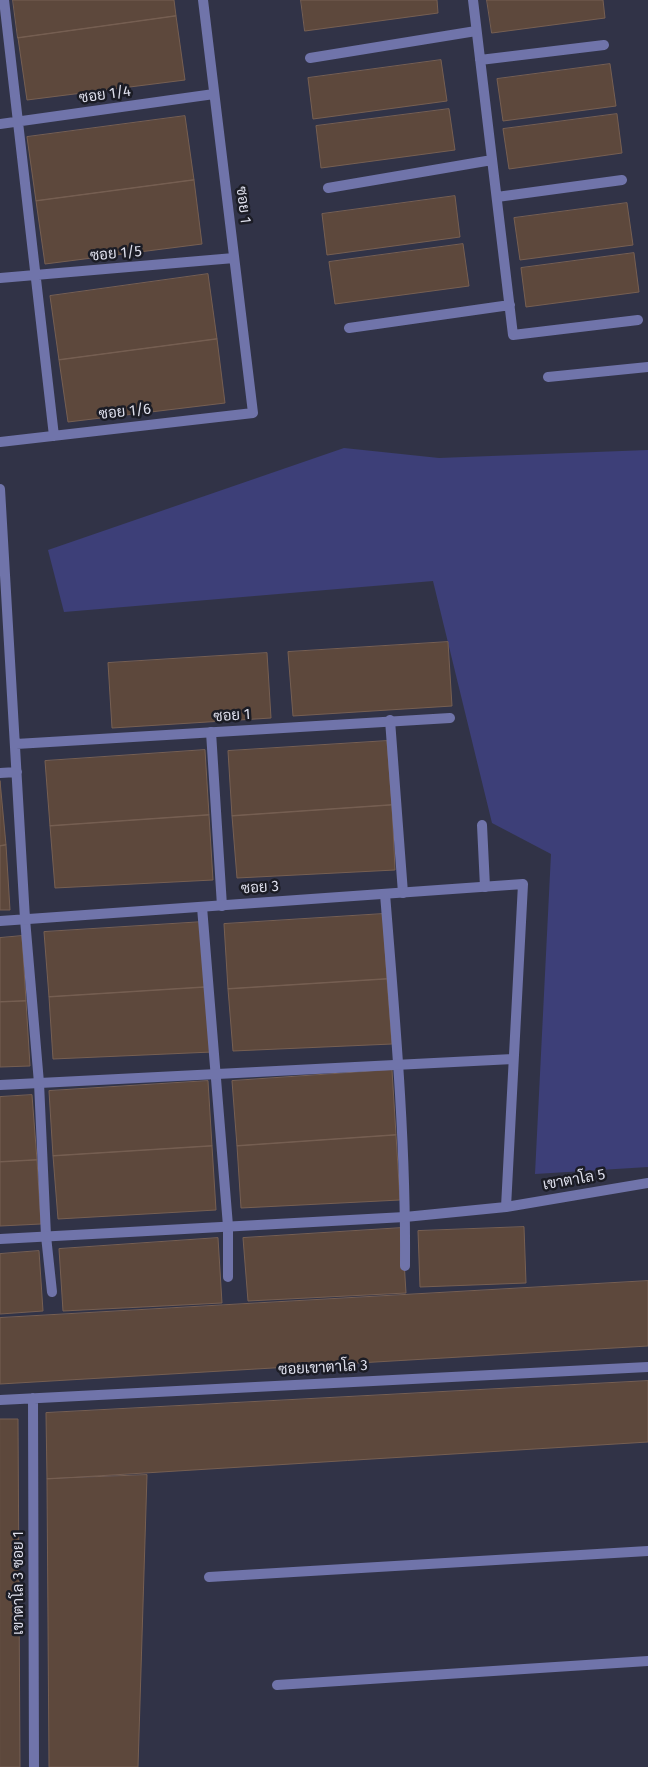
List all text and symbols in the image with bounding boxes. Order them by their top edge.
street label: ซอย 1/4 [78,82,132,108]
street label: ซอย 1 [232,185,254,225]
street label: ซอย 1/5 [89,243,143,265]
street label: ซอย 1/6 [98,400,152,424]
street label: ซอย 1 [213,706,251,726]
street label: ซอย 3 [240,878,280,898]
street label: เขาตาโล 5 [541,1166,607,1194]
street label: ซอยเขาตาโล 3 [278,1357,368,1379]
street label: เขาตาโล 3 ซอย 1 [10,1531,28,1635]

